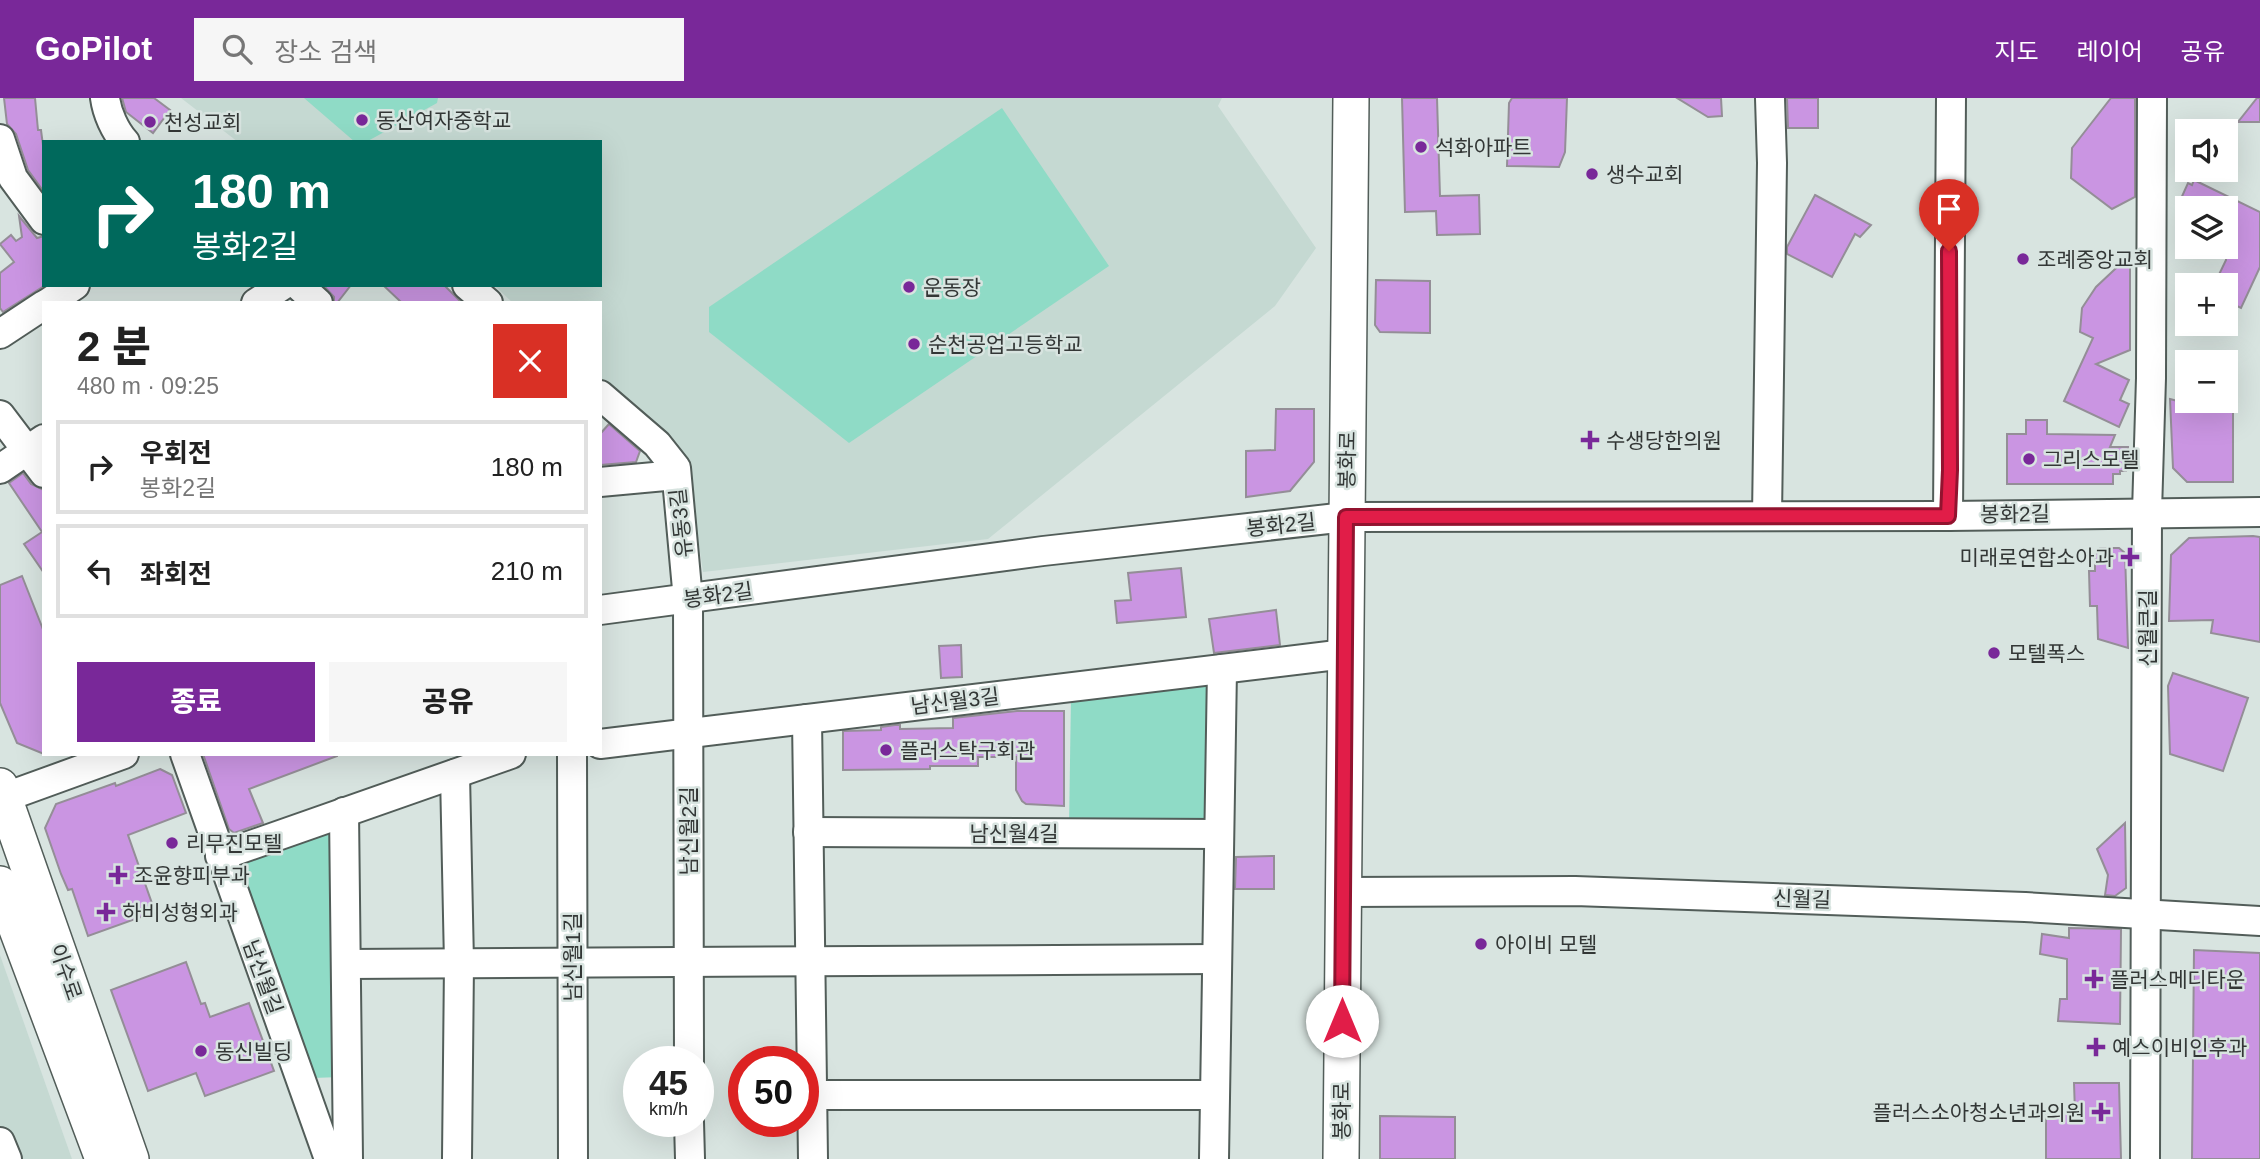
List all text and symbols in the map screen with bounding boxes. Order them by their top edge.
search box [194,18,684,81]
text: GoPilot [35,30,152,67]
icon: search [218,30,256,68]
text: 장소 검색 [274,37,377,67]
text: 지도 [1994,38,2039,65]
text: 레이어 [2077,38,2143,65]
text: 공유 [2181,38,2225,65]
place label: 동산여자중학교 [376,109,511,132]
place label: 천성교회 [164,111,241,134]
marker: 동산여자중학교 [354,112,370,128]
marker: 천성교회 [142,114,158,130]
map controls [2175,119,2238,413]
button: sound [2175,119,2238,182]
place label: 석화아파트 [1435,136,1532,159]
marker: 석화아파트 [1413,139,1429,155]
place label: 생수교회 [1606,163,1683,186]
text: 180 m [192,164,331,218]
marker: 생수교회 [1584,166,1600,182]
icon: right [77,168,168,259]
pin [1919,179,1979,251]
icon: arrive [1930,190,1968,228]
button: layers [2175,196,2238,259]
text: 봉화2길 [192,229,298,265]
place label: 조례중앙교회 [2037,248,2153,271]
marker: 조례중앙교회 [2015,251,2031,267]
button: + [2175,273,2238,336]
place label: 운동장 [923,276,981,299]
marker: 운동장 [901,279,917,295]
text: 2 분 [77,323,151,370]
button: close [493,324,567,398]
place label: 순천공업고등학교 [928,333,1083,356]
marker: 순천공업고등학교 [906,336,922,352]
button: − [2175,350,2238,413]
text: 480 m · 09:25 [77,373,219,399]
place label: 수생당한의원 [1606,429,1722,452]
marker: 수생당한의원 [1580,430,1600,450]
street label: 봉화로 [1335,431,1359,489]
text: 우회전 [140,438,212,468]
icon: right [81,448,119,486]
place label: 그리스모텔 [2043,448,2140,471]
marker: 그리스모텔 [2021,451,2037,467]
text: 180 m [491,452,563,482]
text: 봉화2길 [140,475,216,501]
street label: 유동3길 [666,487,696,559]
street label: 봉화2길 [1980,502,2050,526]
street label: 봉화2길 [1245,510,1317,540]
place label: 미래로연합소아과 [1959,546,2114,569]
marker: 미래로연합소아과 [2120,547,2140,567]
icon: left [81,552,119,590]
text: 210 m [491,556,563,586]
text: 좌회전 [140,559,212,589]
street label: 봉화2길 [682,579,754,611]
street label: 신월큰길 [2136,589,2159,667]
place label: 모텔폭스 [2008,642,2085,665]
marker: 모텔폭스 [1986,645,2002,661]
button: 종료 [77,662,315,742]
button: 공유 [329,662,567,742]
street label: 남신월3길 [909,684,1001,718]
place label: 플러스탁구회관 [900,739,1035,762]
marker: 플러스탁구회관 [878,742,894,758]
street label: 남신월2길 [677,787,700,875]
street label: 남신월4길 [970,822,1058,845]
place label: 리무진모텔 [186,832,283,855]
marker: 리무진모텔 [164,835,180,851]
place label: 조윤향피부과 [134,864,250,887]
marker: 조윤향피부과 [108,865,128,885]
street label: 신월길 [1773,886,1831,912]
place label: 하비성형외과 [122,901,238,924]
marker: 하비성형외과 [96,902,116,922]
street label: 남신월1길 [561,913,584,1001]
place label: 아이비 모텔 [1495,933,1597,956]
marker: 아이비 모텔 [1473,936,1489,952]
street label: 남신월길 [239,937,287,1017]
street label: 이수로 [46,941,86,1003]
place label: 플러스메디타운 [2110,968,2245,991]
marker: 플러스메디타운 [2084,969,2104,989]
position arrow [1305,984,1379,1058]
place label: 예스이비인후과 [2112,1036,2247,1059]
marker: 예스이비인후과 [2086,1037,2106,1057]
place label: 동신빌딩 [215,1040,292,1063]
marker: 동신빌딩 [193,1043,209,1059]
speed limit sign: 50 [728,1046,819,1137]
text: 45 [649,1063,688,1102]
street label: 봉화로 [1330,1082,1353,1140]
text: km/h [649,1099,688,1119]
place label: 플러스소아청소년과의원 [1872,1101,2085,1124]
marker: 플러스소아청소년과의원 [2091,1102,2111,1122]

